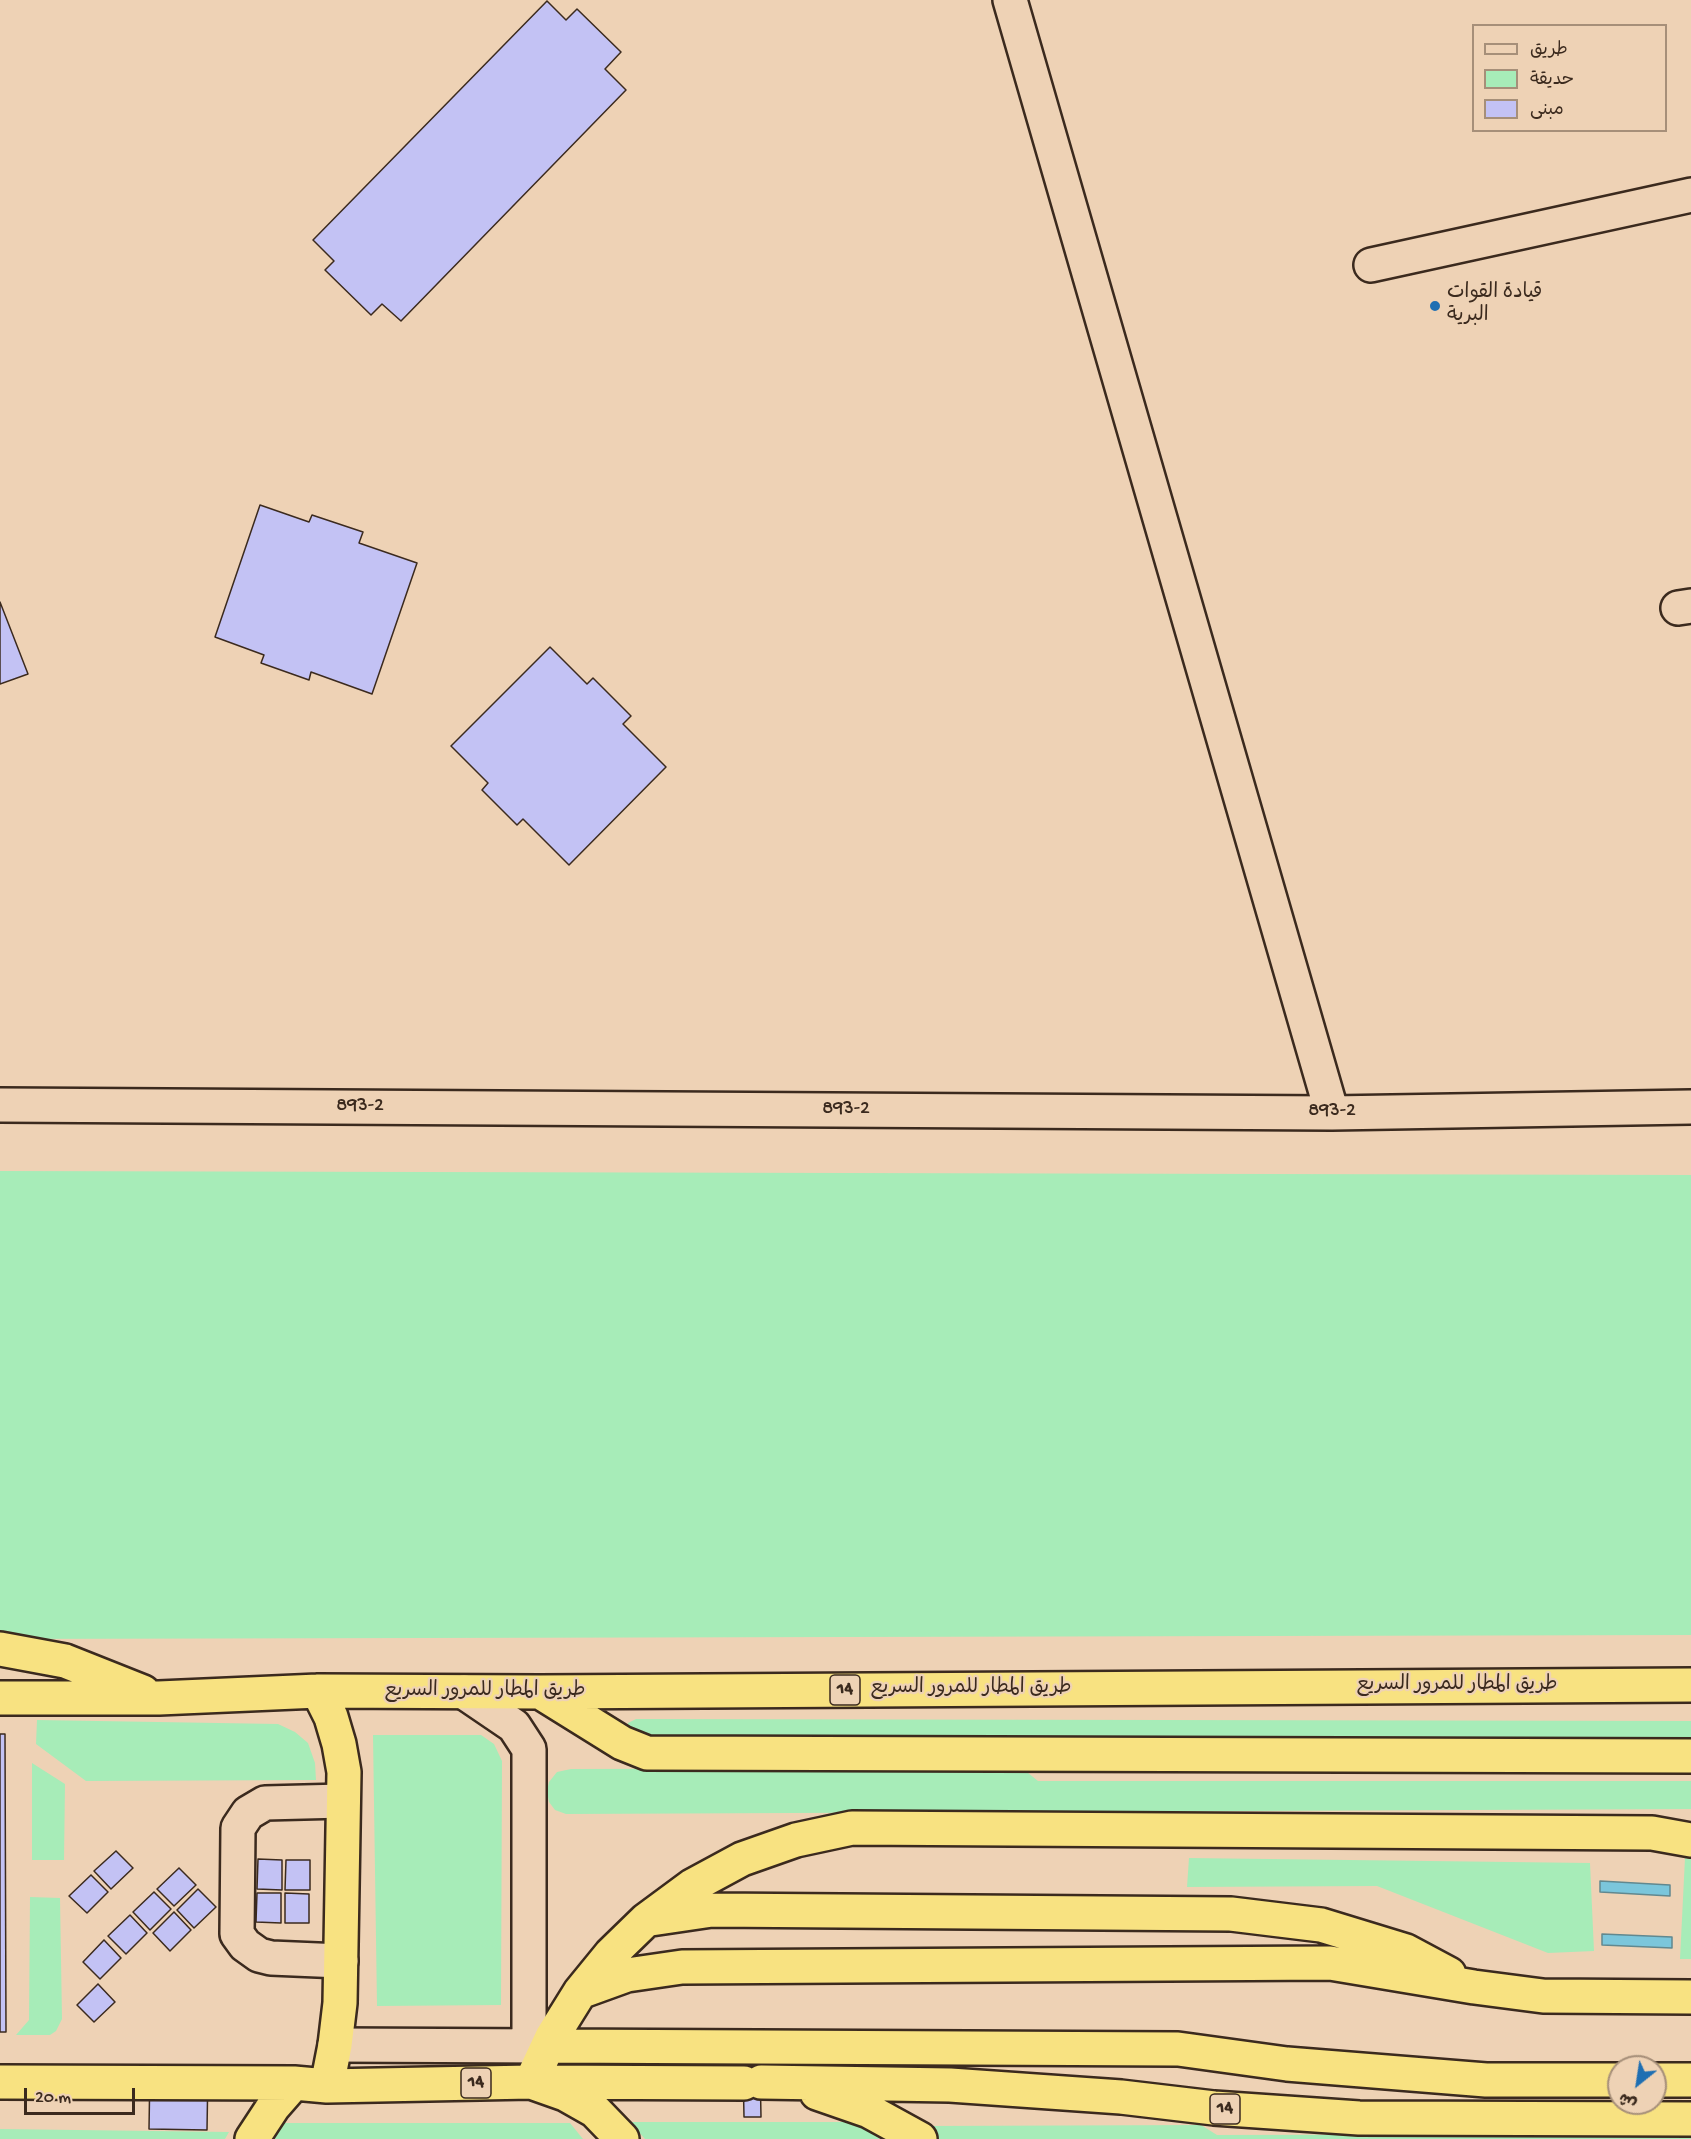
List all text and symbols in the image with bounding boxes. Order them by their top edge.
legend [1472,24,1667,132]
text: طريق [1530,40,1568,61]
text: حديقة [1530,70,1574,91]
text: مبنى [1530,100,1564,121]
place label: قيادة القوات البرية [1447,282,1542,329]
marker: قيادة القوات البرية [1428,299,1442,313]
street label: 893-2 [336,1095,384,1119]
street label: 893-2 [822,1098,870,1122]
street label: 893-2 [1308,1100,1356,1124]
street label: طريق المطار للمرور السريع [1356,1674,1558,1698]
road number: 14 [830,1675,860,1705]
street label: طريق المطار للمرور السريع [870,1677,1072,1701]
street label: طريق المطار للمرور السريع [384,1680,586,1704]
north arrow [1607,2055,1667,2115]
road number: 14 [461,2068,491,2098]
scale bar [27,2076,138,2114]
text: ش [1616,2087,1641,2112]
text: 20 m [35,2088,71,2109]
road number: 14 [1210,2094,1240,2124]

